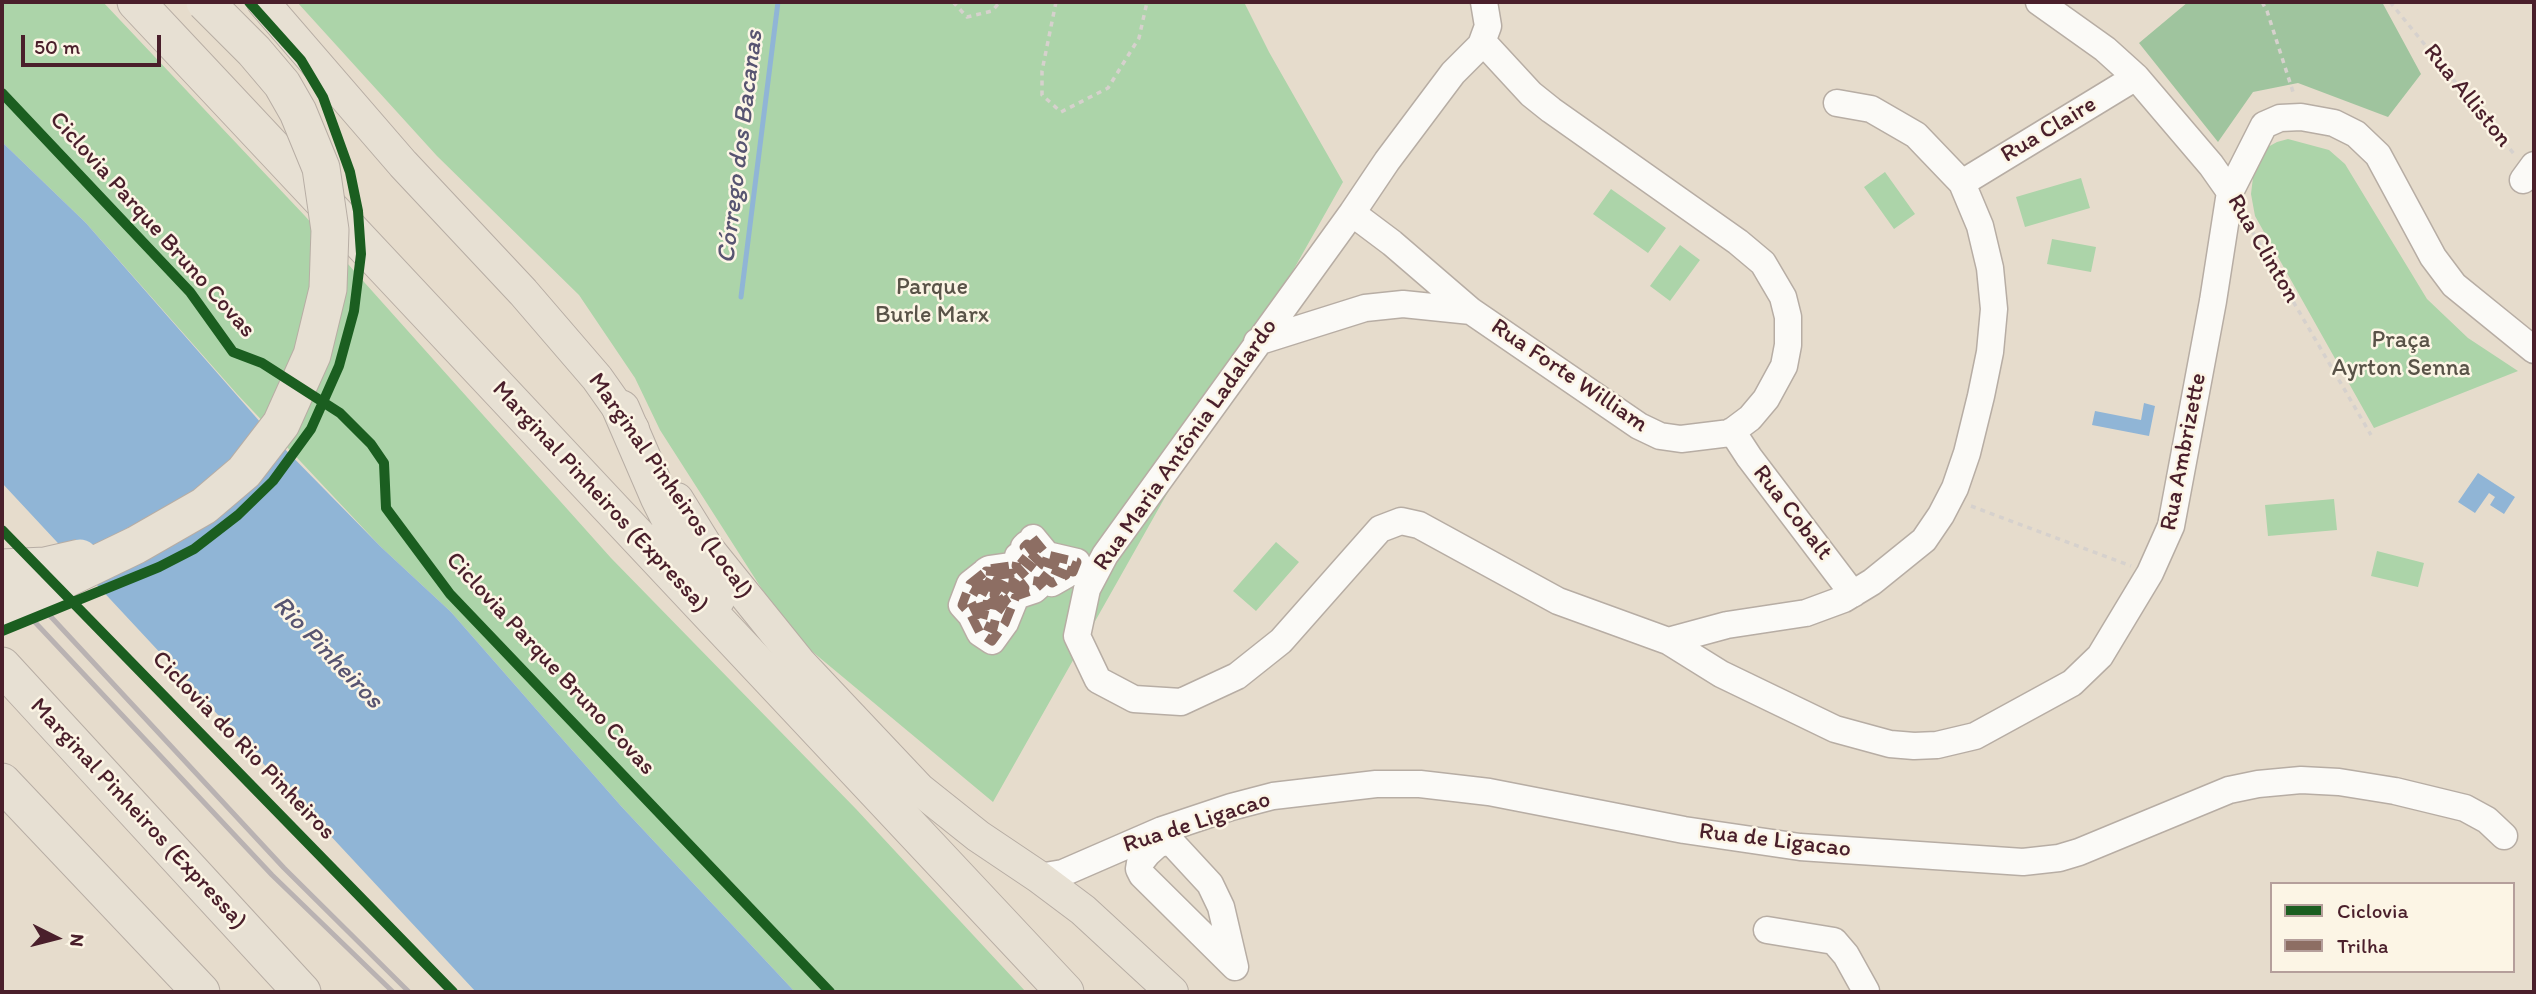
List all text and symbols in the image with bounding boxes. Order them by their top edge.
scale bar [24,21,164,65]
water label: Córrego dos Bacanas [711,29,771,265]
text: 50 m [34,34,80,59]
street label: Rua Alliston [2417,38,2517,154]
street label: Rua Claire [1996,90,2102,170]
street label: Ciclovia Parque Bruno Covas [43,106,261,344]
street label: Rua Clinton [2220,189,2306,309]
park label: Parque Burle Marx [875,274,989,330]
street label: Rua Maria Antônia Ladalardo [1088,313,1284,577]
street label: Rua Forte William [1485,313,1653,439]
park label: Praça Ayrton Senna [2332,327,2470,383]
street label: Marginal Pinheiros (Local) [581,368,759,604]
street label: Rua Ambrizette [2155,371,2213,533]
street label: Marginal Pinheiros (Expressa) [485,376,715,618]
street label: Rua Cobalt [1746,460,1838,566]
street label: Ciclovia Parque Bruno Covas [439,547,661,781]
water label: Rio Pinheiros [265,590,389,716]
street label: Ciclovia do Rio Pinheiros [145,645,341,847]
street label: Marginal Pinheiros (Expressa) [23,693,253,935]
street label: Rua de Ligacao [1120,786,1274,860]
street label: Rua de Ligacao [1697,817,1853,865]
legend [2270,882,2515,973]
text: Ciclovia [2337,898,2408,923]
north arrow [21,903,91,973]
text: N [65,933,89,948]
text: Trilha [2337,933,2388,958]

